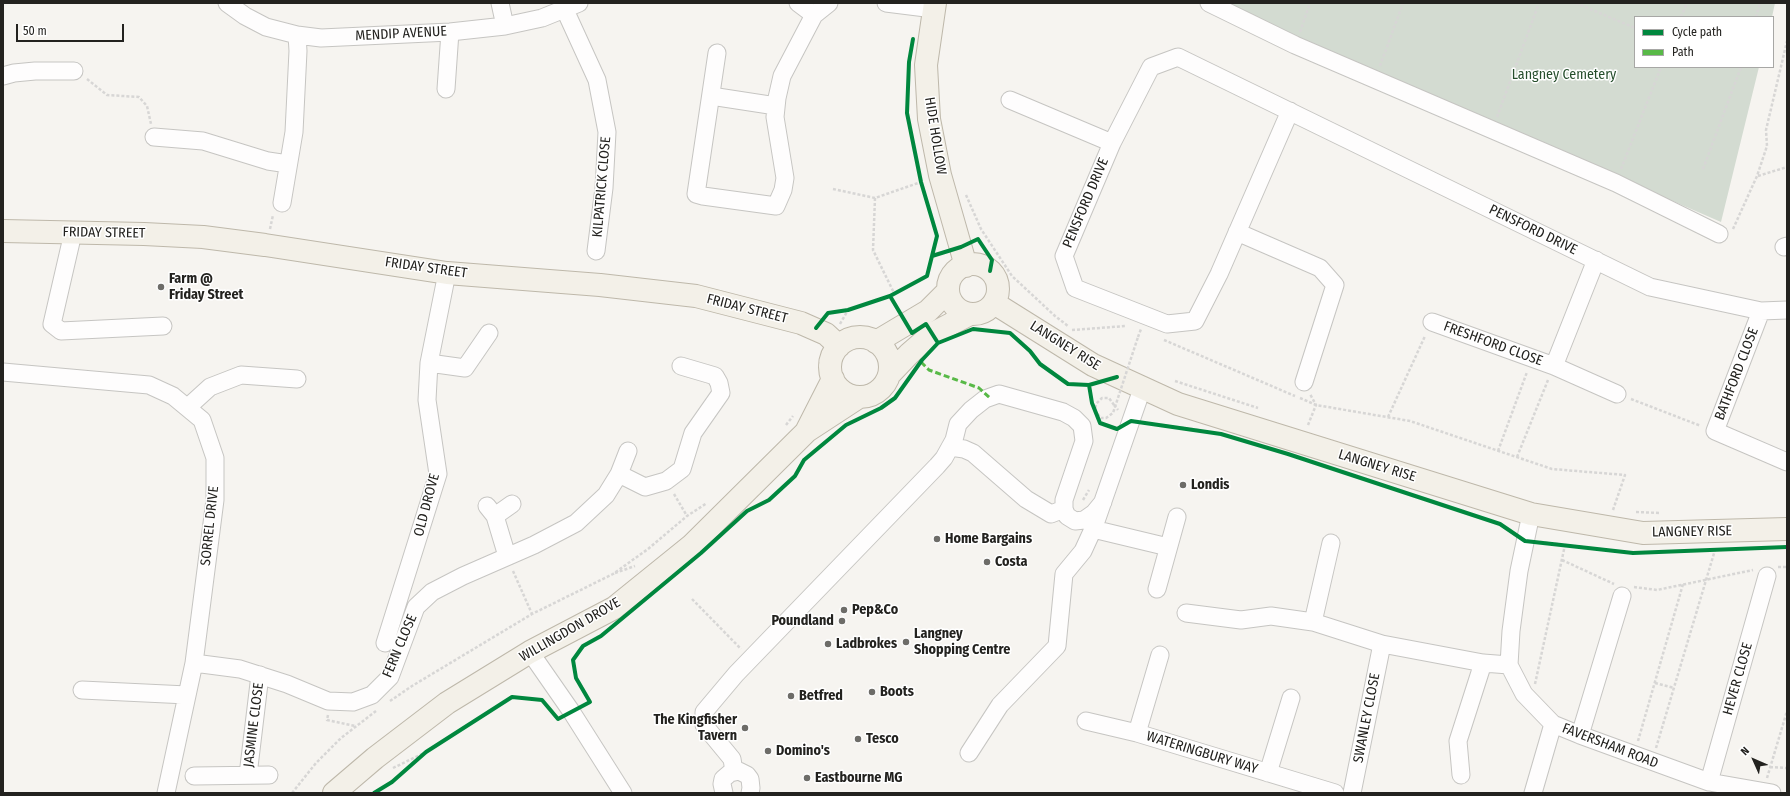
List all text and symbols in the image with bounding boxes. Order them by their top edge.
scale bar [18,16,126,42]
legend [1634,16,1774,68]
street label: MENDIP AVENUE [355,23,447,45]
text: 50 m [23,24,47,38]
text: Cycle path [1672,25,1722,39]
text: Path [1672,45,1694,59]
park label: Langney Cemetery [1512,67,1616,83]
street label: HIDE HOLLOW [921,96,949,176]
street label: KILPATRICK CLOSE [589,136,615,238]
street label: PENSFORD DRIVE [1059,155,1113,251]
street label: PENSFORD DRIVE [1486,201,1580,259]
street label: FRIDAY STREET [62,224,146,242]
street label: FRIDAY STREET [384,254,468,282]
place label: Farm @ Friday Street [169,271,243,304]
marker: Farm @ Friday Street [156,282,166,292]
street label: FRIDAY STREET [705,291,789,327]
street label: LANGNEY RISE [1027,318,1103,374]
street label: FRESHFORD CLOSE [1441,318,1545,370]
street label: BATHFORD CLOSE [1712,325,1762,423]
street label: LANGNEY RISE [1336,446,1418,486]
street label: OLD DROVE [411,472,443,538]
place label: Londis [1191,477,1229,493]
marker: Londis [1178,480,1188,490]
street label: SORREL DRIVE [197,485,223,567]
street label: LANGNEY RISE [1652,523,1732,541]
place label: Home Bargains [945,531,1032,547]
marker: Home Bargains [932,534,942,544]
place label: Costa [995,554,1027,570]
marker: Costa [982,557,992,567]
street label: WILLINGDON DROVE [517,594,623,666]
place label: Pep&Co [852,602,898,618]
marker: Pep&Co [839,605,849,615]
street label: FERN CLOSE [379,612,421,680]
place label: Poundland [771,613,834,629]
marker: Poundland [837,616,847,626]
place label: Langney Shopping Centre [914,626,1010,658]
place label: Ladbrokes [836,636,897,652]
marker: Langney Shopping Centre [901,637,911,647]
marker: Ladbrokes [823,639,833,649]
street label: HEVER CLOSE [1720,641,1756,717]
street label: SWANLEY CLOSE [1350,672,1384,764]
street label: JASMINE CLOSE [240,682,268,768]
place label: Boots [880,684,914,700]
marker: Boots [867,687,877,697]
place label: Betfred [799,688,843,704]
marker: Betfred [786,691,796,701]
place label: The Kingfisher Tavern [653,712,737,744]
street label: FAVERSHAM ROAD [1560,720,1660,772]
marker: The Kingfisher Tavern [740,723,750,733]
street label: WATERINGBURY WAY [1144,728,1260,778]
place label: Tesco [866,731,899,747]
marker: Tesco [853,734,863,744]
north arrow [1734,740,1774,780]
place label: Domino's [776,743,830,759]
text: N [1738,744,1752,758]
marker: Domino's [763,746,773,756]
place label: Eastbourne MG [815,770,902,786]
marker: Eastbourne MG [802,773,812,783]

